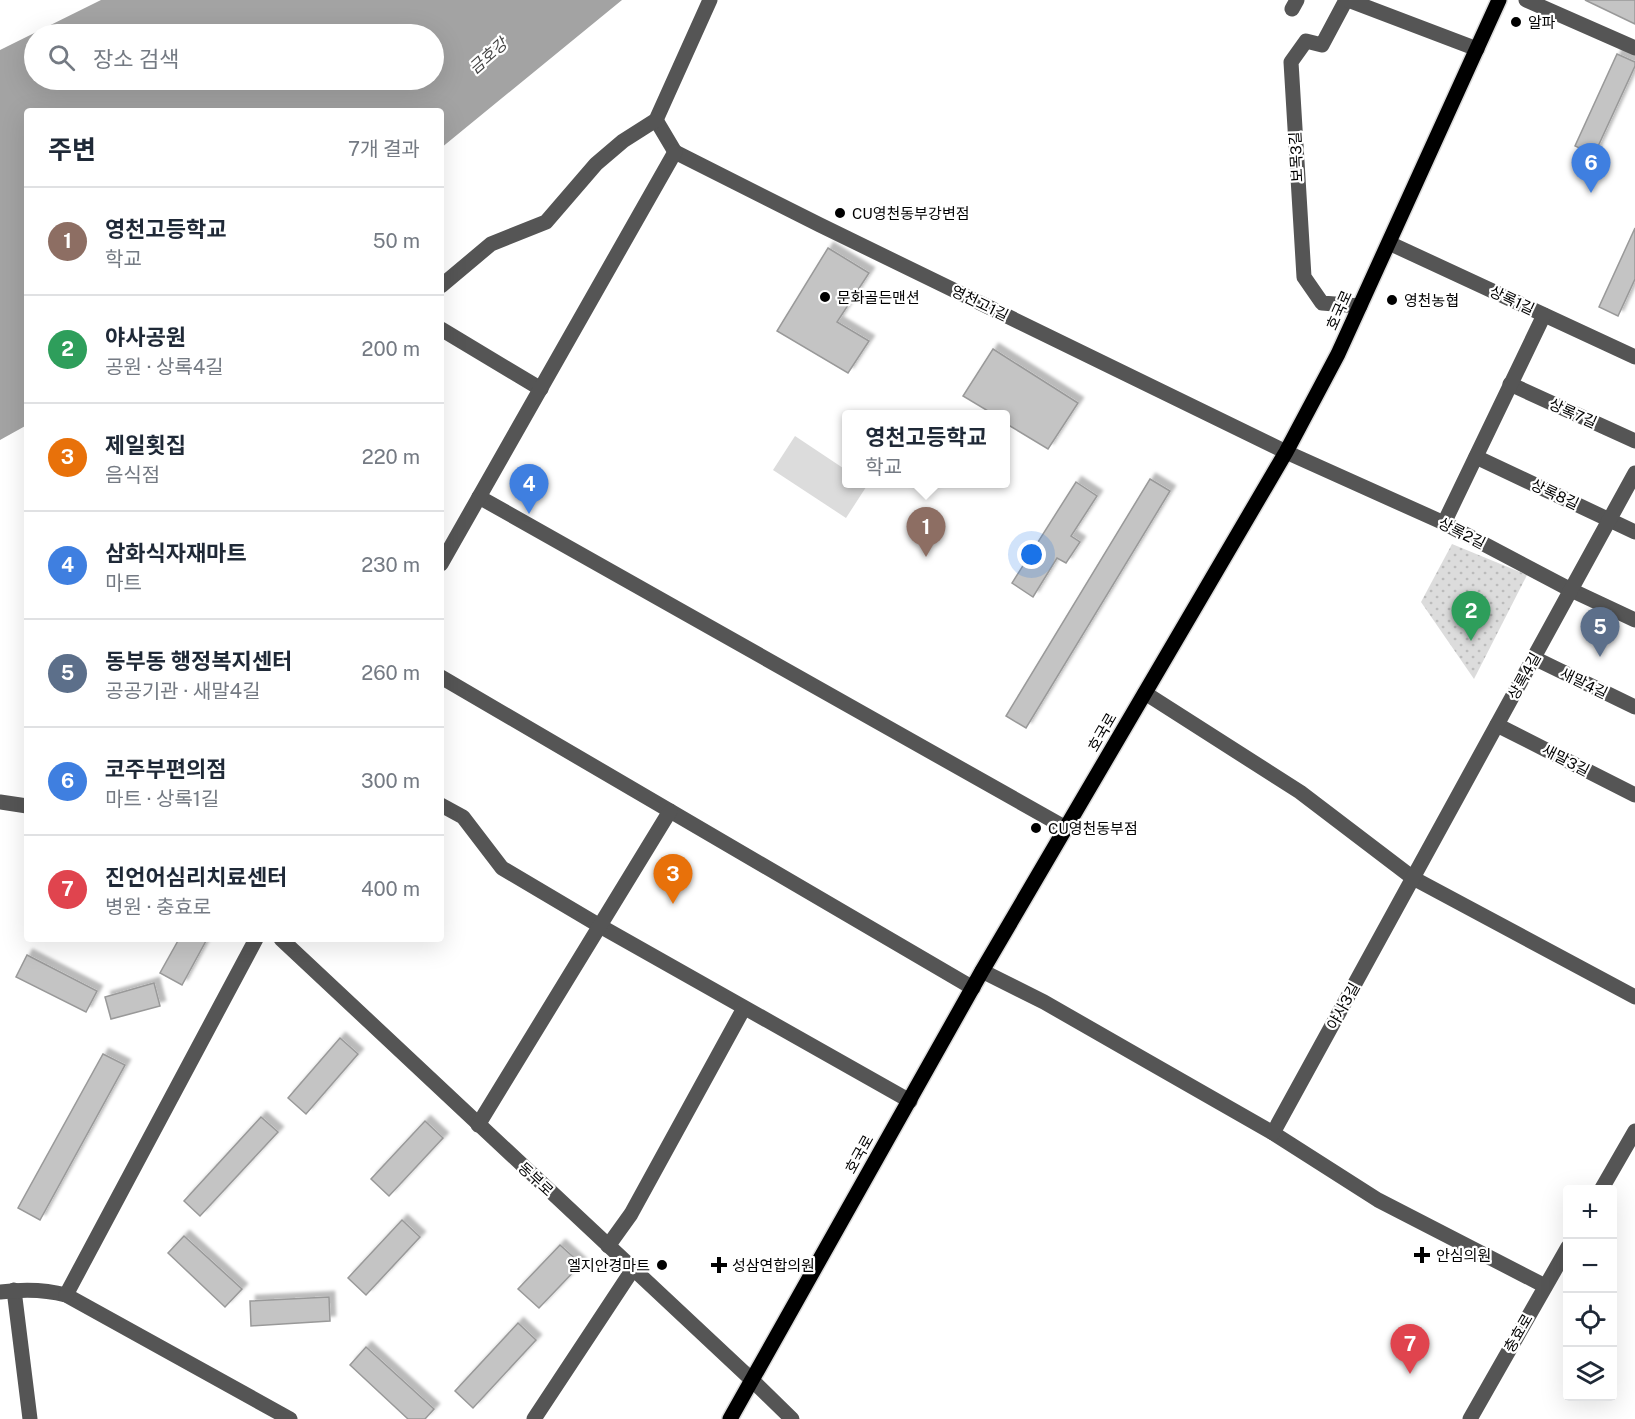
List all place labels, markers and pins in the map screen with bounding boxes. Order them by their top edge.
place label: 알파 [1528,14,1556,31]
marker: 알파 [1509,15,1523,29]
pin: 6 [1572,144,1610,193]
place label: CU영천동부강변점 [852,205,969,222]
marker: CU영천동부강변점 [833,206,847,220]
place label: 문화골든맨션 [837,289,920,306]
marker: 문화골든맨션 [818,290,832,304]
place label: 영천농협 [1404,292,1459,309]
marker: 영천농협 [1385,293,1399,307]
pin: 4 [510,464,548,514]
pin: 1 [906,508,946,557]
pin: 2 [1452,592,1490,641]
pin: 5 [1580,608,1620,657]
place label: CU영천동부점 [1048,820,1138,837]
marker: CU영천동부점 [1029,821,1043,835]
pin: 3 [654,854,692,904]
marker: 안심의원 [1413,1246,1431,1264]
place label: 안심의원 [1436,1247,1491,1264]
marker: 성삼연합의원 [710,1256,728,1274]
place label: 엘지안경마트 [567,1257,650,1274]
place label: 성삼연합의원 [732,1257,815,1274]
marker: 엘지안경마트 [655,1258,669,1272]
pin: 7 [1390,1324,1430,1374]

